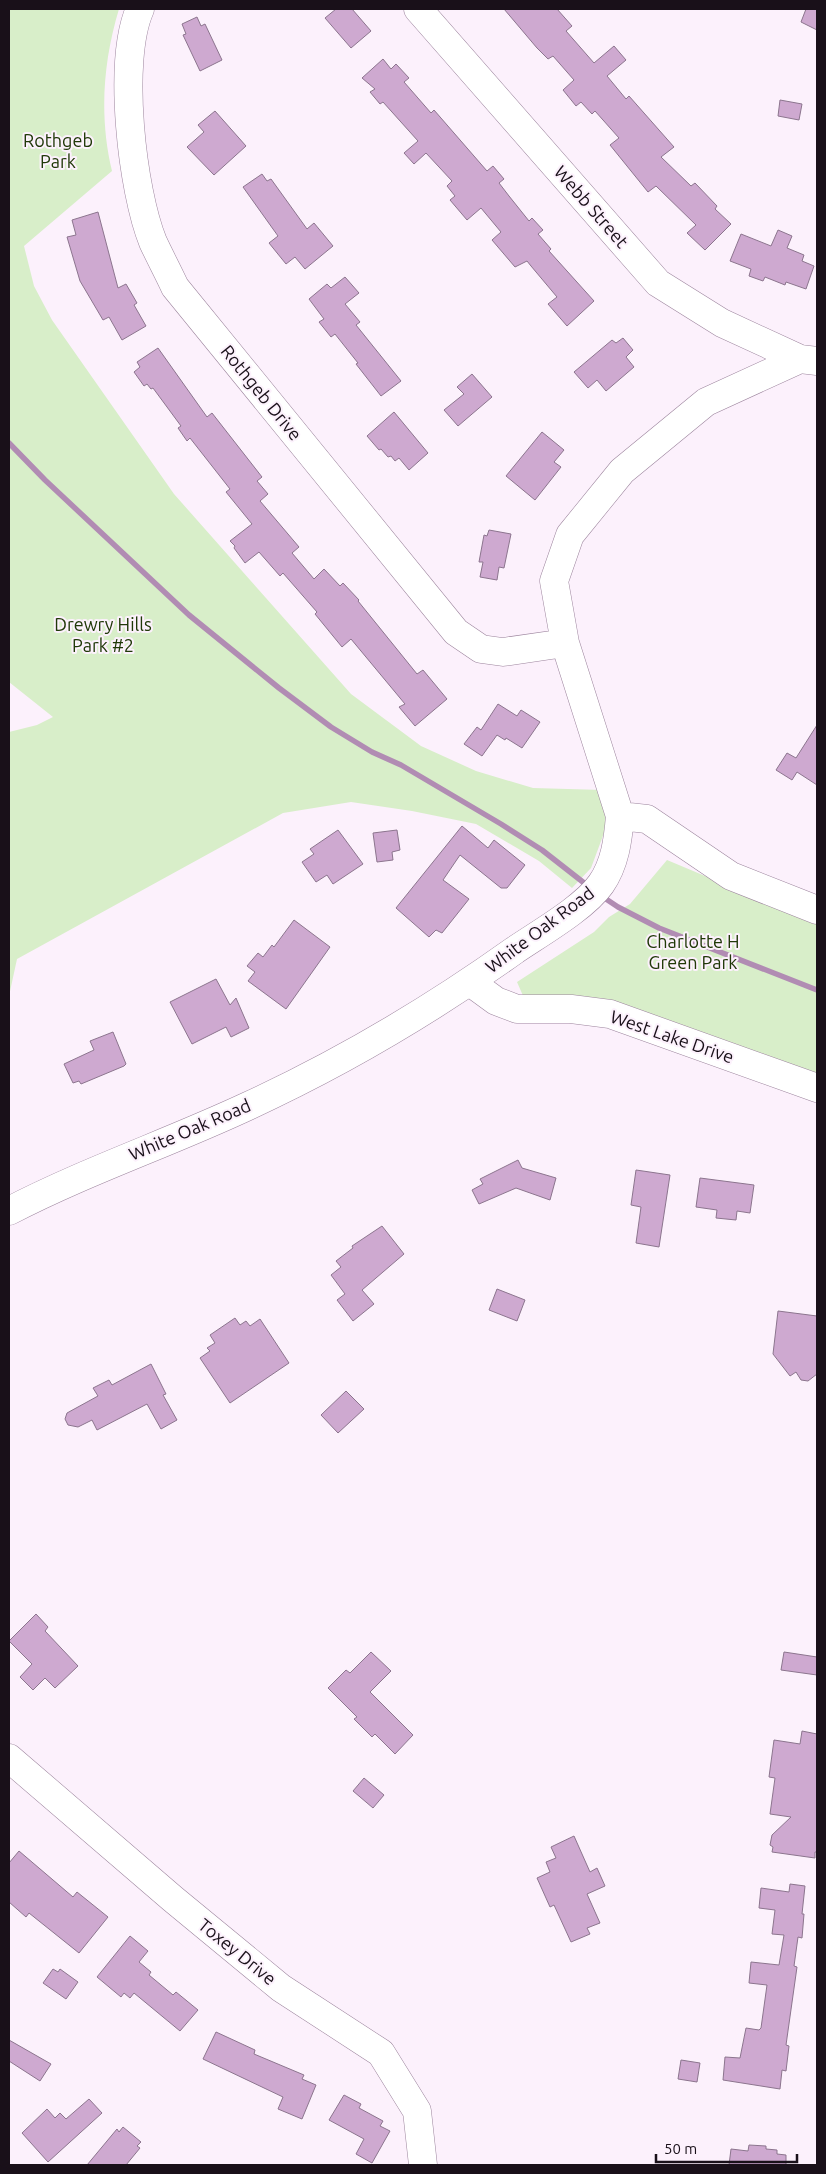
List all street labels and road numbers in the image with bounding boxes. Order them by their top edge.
street label: Webb Street [551,161,633,251]
street label: Rothgeb Drive [217,341,306,444]
street label: White Oak Road [481,882,597,976]
street label: West Lake Drive [608,1006,737,1067]
street label: White Oak Road [126,1094,253,1164]
street label: Toxey Drive [195,1914,280,1988]

